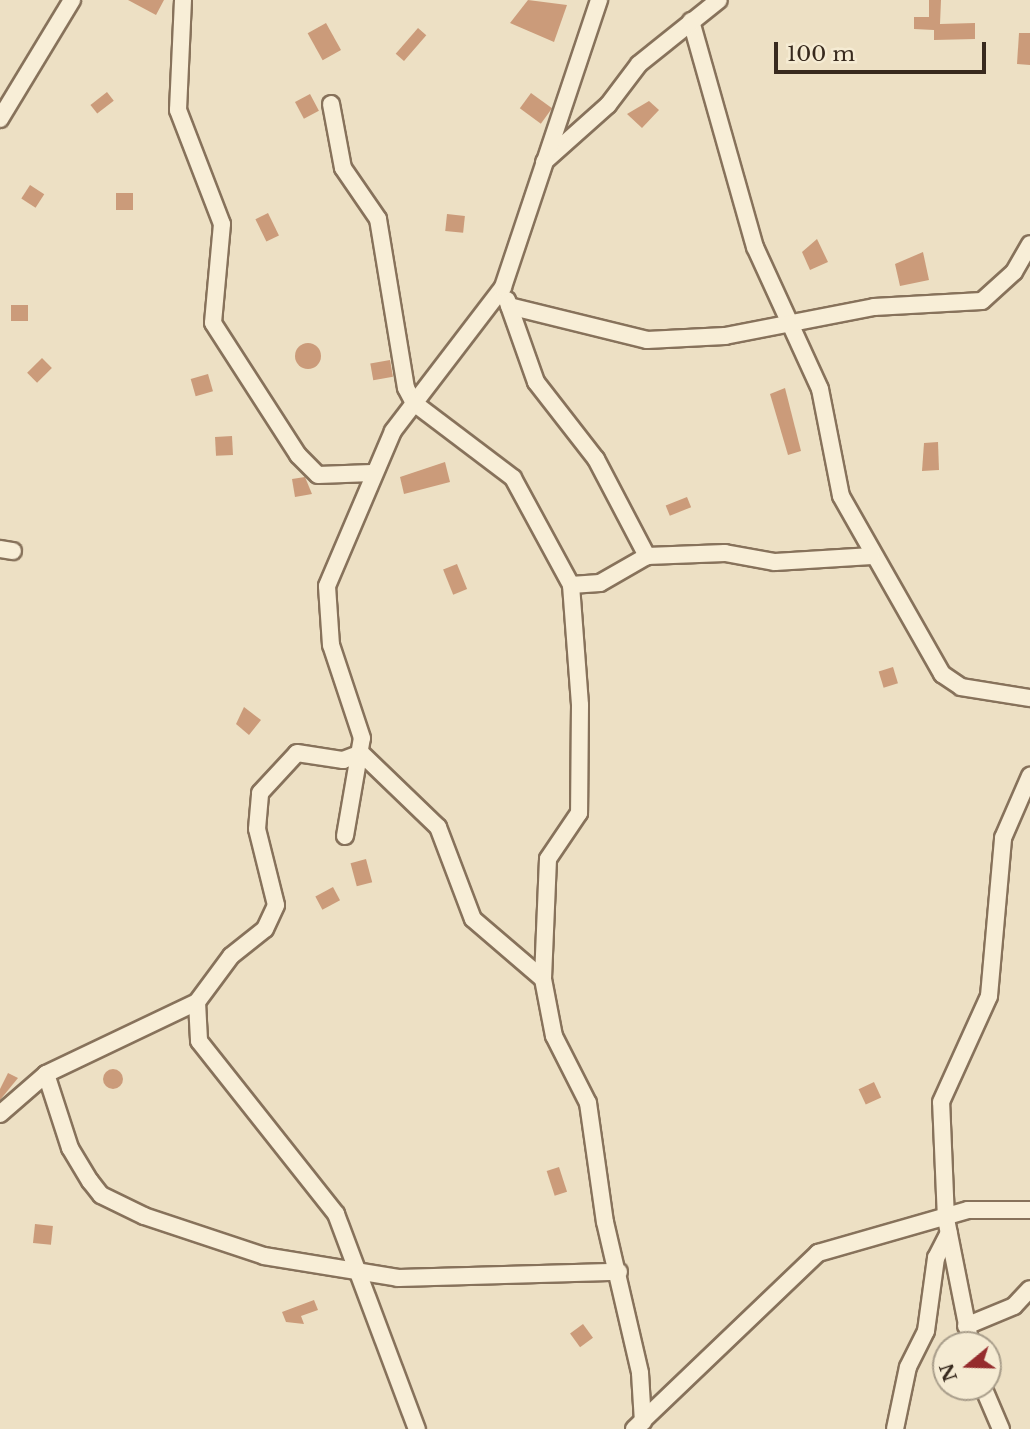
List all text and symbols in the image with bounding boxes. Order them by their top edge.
scale bar [778,28,990,72]
text: 100 m [787,41,855,67]
north arrow [932,1331,1002,1401]
text: N [935,1360,962,1385]

